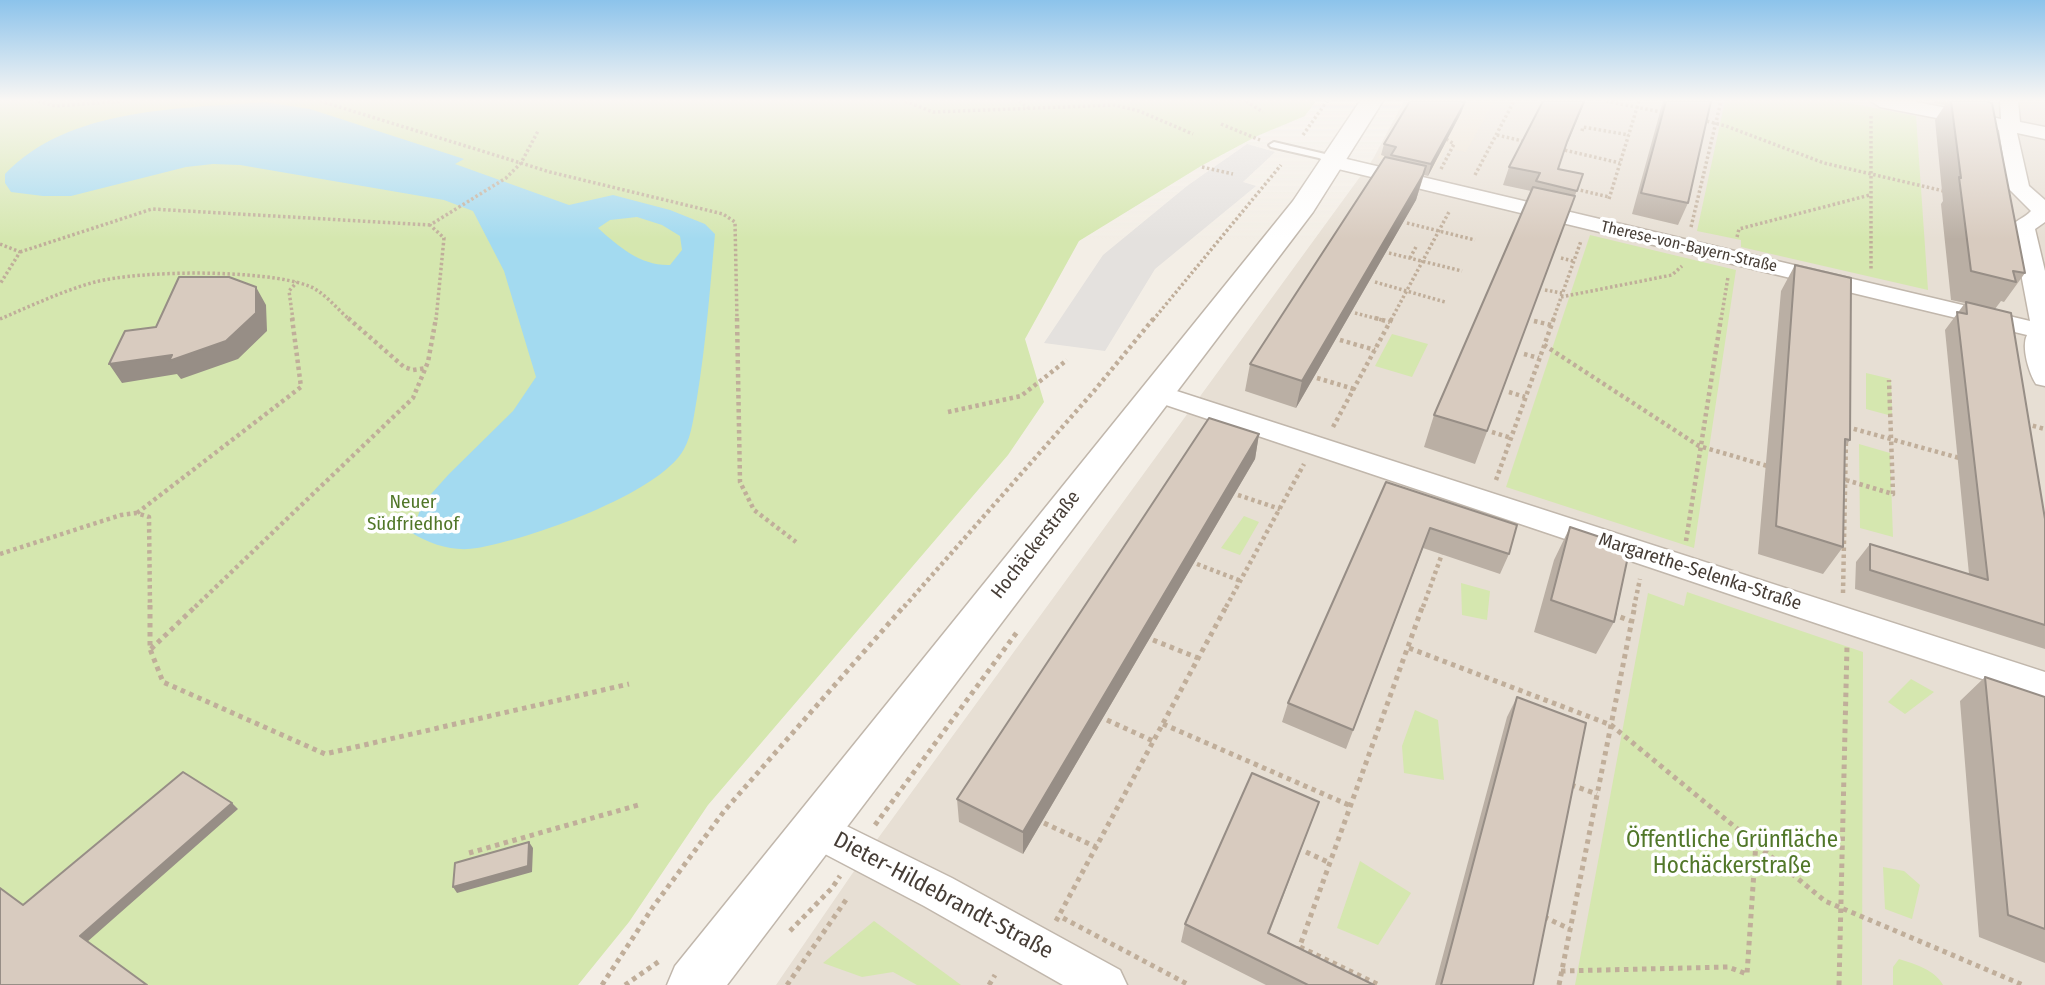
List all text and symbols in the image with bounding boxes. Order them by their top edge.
street label: Therese-von-Bayern-Straße [1599,217,1779,277]
street label: Hochäckerstraße [987,486,1085,604]
park label: Neuer Südfriedhof [367,492,459,536]
street label: Margarethe-Selenka-Straße [1596,528,1804,616]
street label: Dieter-Hildebrandt-Straße [828,826,1058,966]
park label: Öffentliche Grünfläche Hochäckerstraße [1626,827,1838,881]

